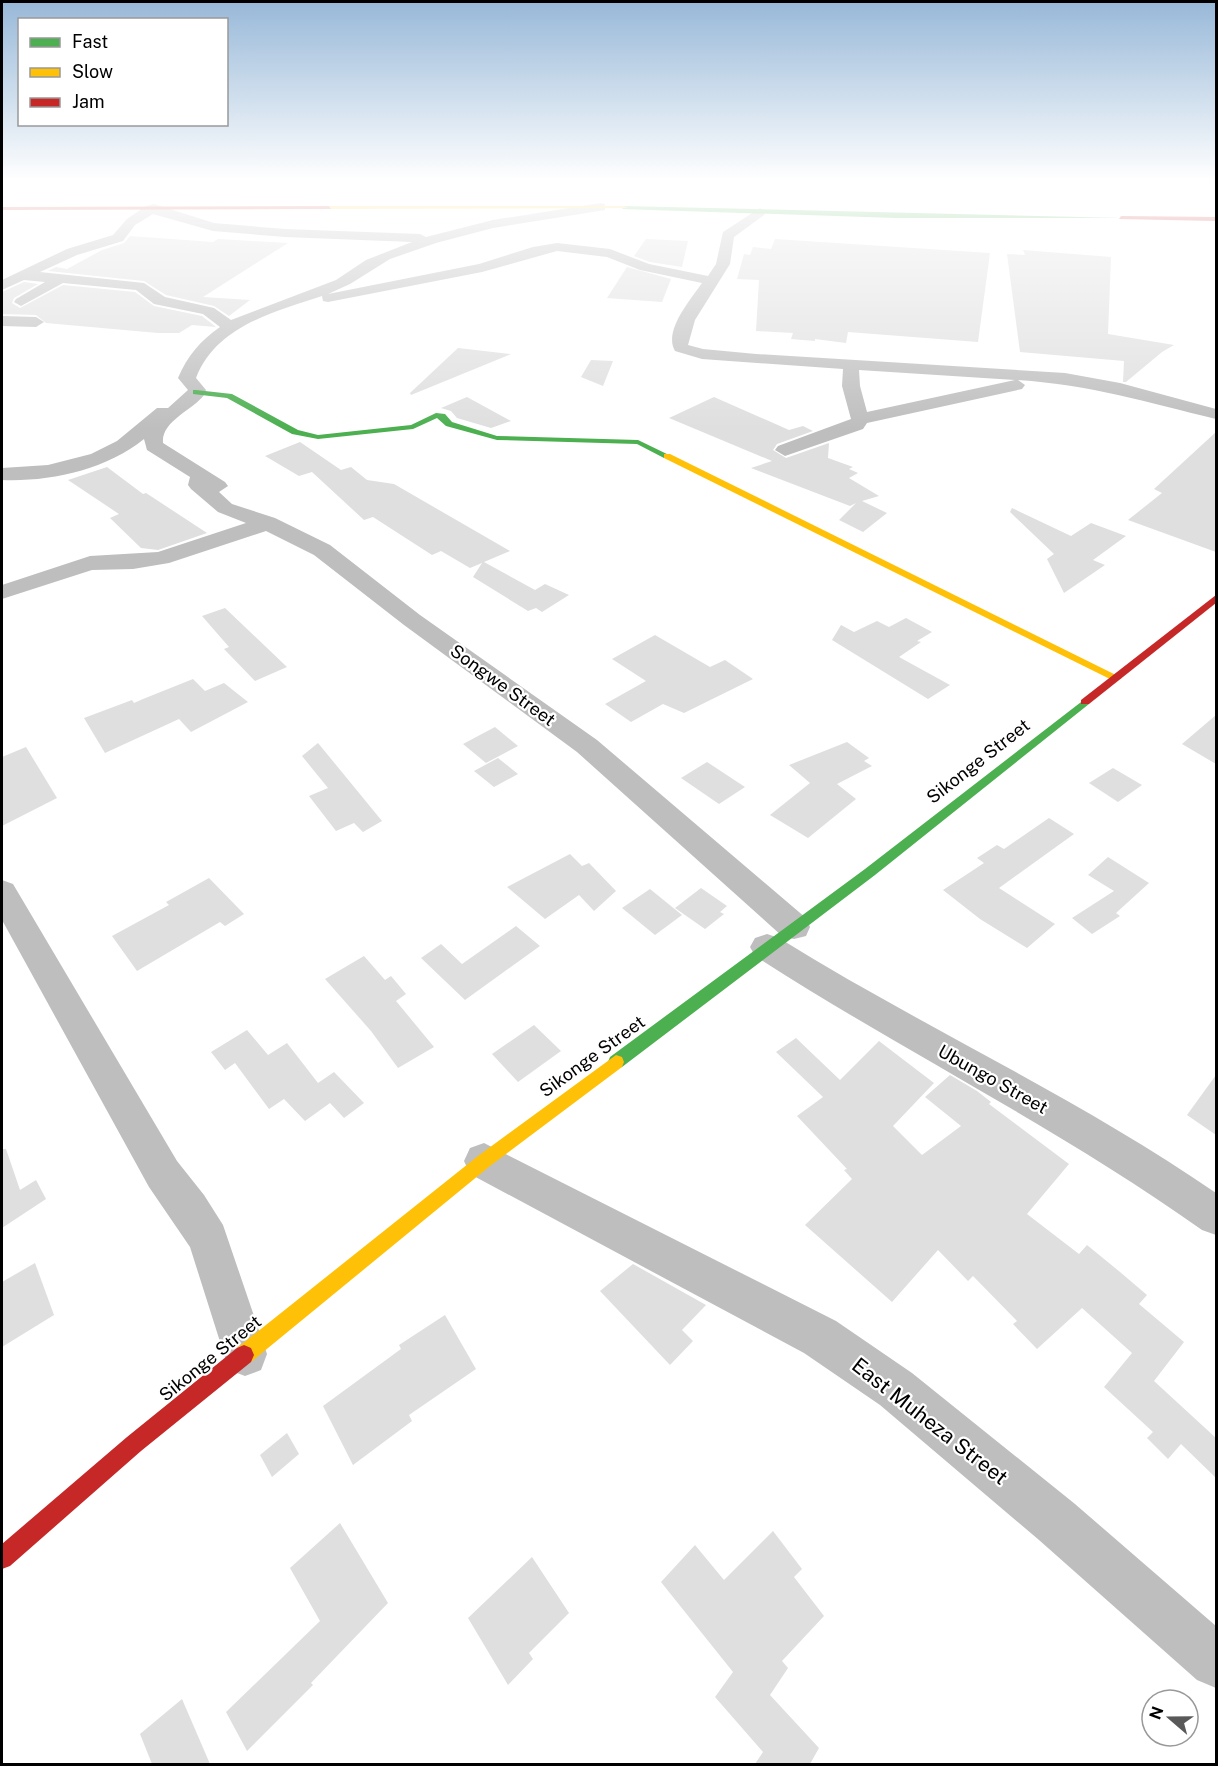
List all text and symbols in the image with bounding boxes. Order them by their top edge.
legend [18,18,228,126]
text: Fast [72,31,108,52]
text: Slow [72,61,113,82]
text: Jam [72,91,105,112]
street label: Songwe Street [446,640,560,730]
street label: Sikonge Street [922,714,1034,808]
street label: Sikonge Street [535,1011,649,1101]
street label: Ubungo Street [934,1040,1052,1118]
street label: Sikonge Street [155,1311,265,1405]
street label: East Muheza Street [847,1352,1013,1490]
north arrow [1140,1688,1200,1748]
text: N [1145,1704,1167,1722]

